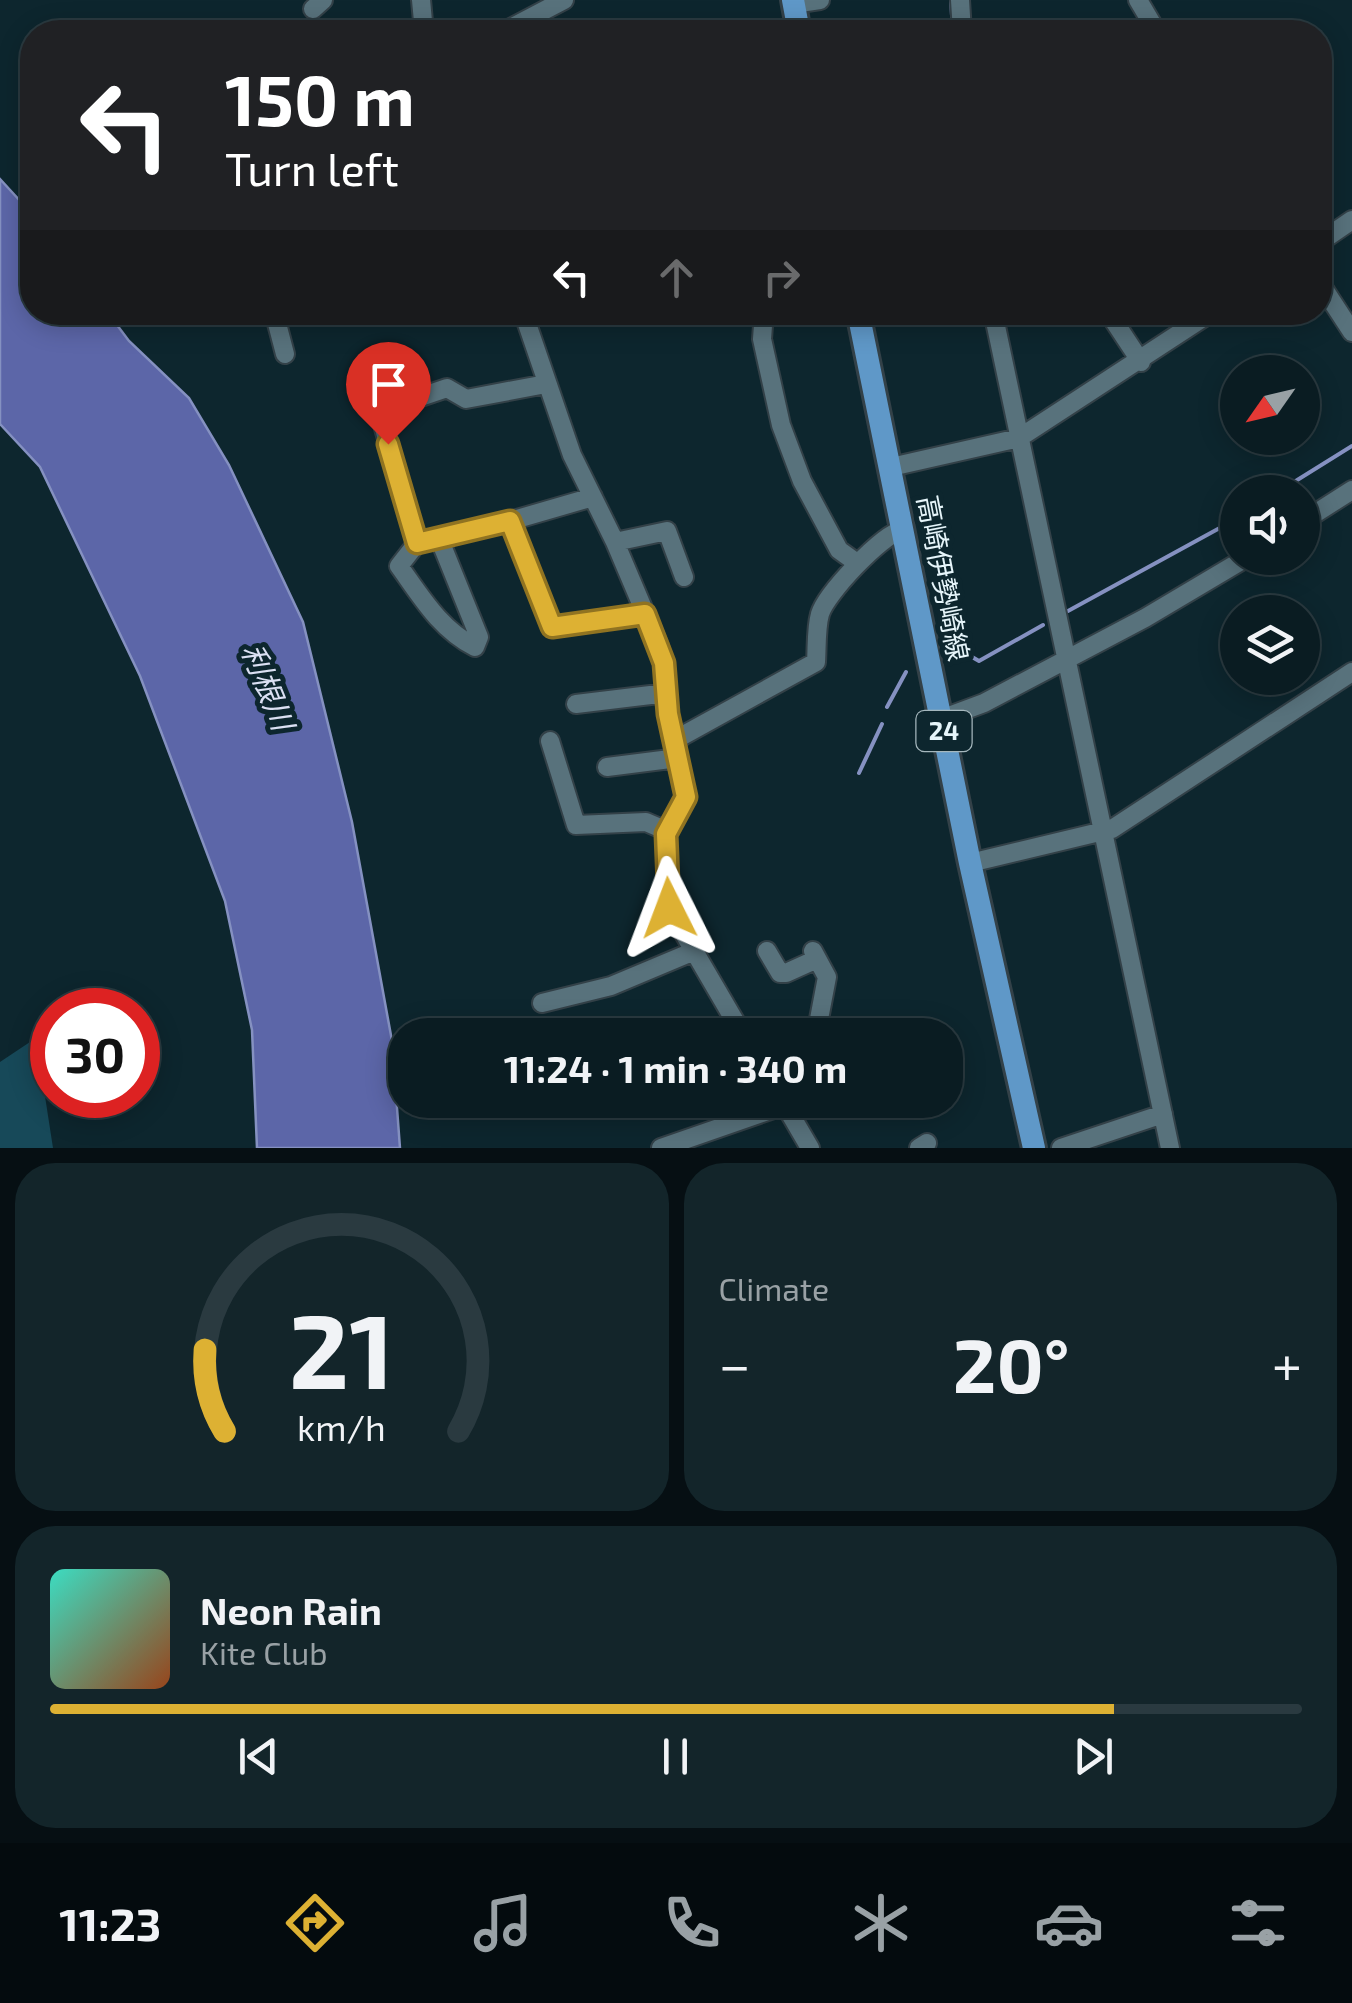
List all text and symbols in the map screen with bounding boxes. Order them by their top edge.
text: 150 m [225,56,415,140]
icon: left [60,60,190,190]
text: Turn left [225,141,399,195]
icon: left [544,250,599,305]
icon: ahead [649,250,704,305]
icon: right [754,250,809,305]
pin [346,342,431,445]
north arrow [1220,355,1320,455]
map controls [1220,355,1320,695]
icon: arrive [361,357,416,412]
button: sound [1220,475,1320,575]
street label: 高崎伊勢崎線 [911,492,977,664]
button: layers [1220,595,1320,695]
water label: 利根川 [235,638,304,737]
road number: 24 [916,711,972,751]
position arrow [617,856,721,960]
speed limit sign: 30 [30,988,160,1118]
text: 11:24 · 1 min · 340 m [504,1045,847,1091]
text: Climate [719,1269,829,1307]
text: 21 [289,1285,394,1410]
text: 20° [953,1318,1070,1408]
text: − [719,1330,751,1396]
text: + [1272,1330,1302,1396]
text: km/h [297,1405,386,1448]
text: Neon Rain [200,1587,382,1633]
text: Kite Club [200,1633,328,1671]
icon: previous [231,1729,286,1784]
icon: pause [648,1729,703,1784]
icon: next [1066,1729,1121,1784]
icon: directions [280,1888,350,1958]
icon: music [468,1888,538,1958]
icon: phone [657,1888,727,1958]
icon: climate [846,1888,916,1958]
icon: car [1034,1888,1104,1958]
icon: filters [1223,1888,1293,1958]
text: 11:23 [59,1896,161,1950]

